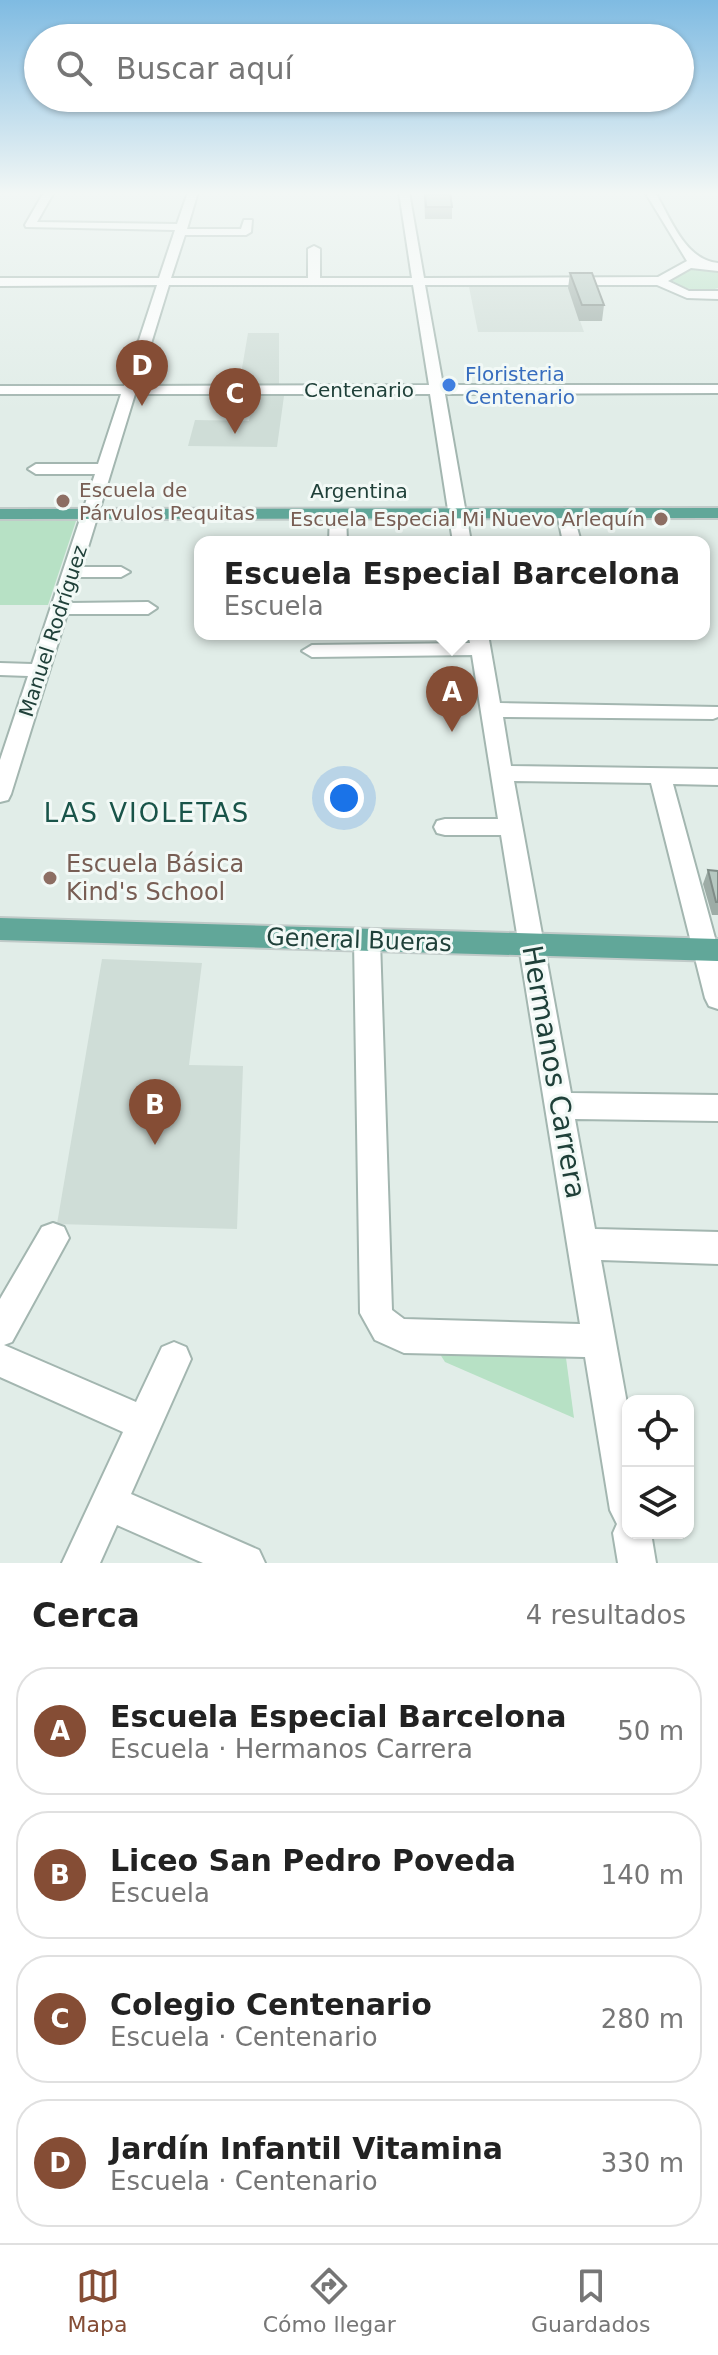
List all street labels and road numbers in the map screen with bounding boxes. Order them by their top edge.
street label: Centenario [304,378,414,402]
street label: Argentina [310,479,408,503]
street label: Manuel Rodríguez [14,542,92,720]
street label: General Bueras [266,923,452,957]
street label: Hermanos Carrera [515,943,593,1201]

